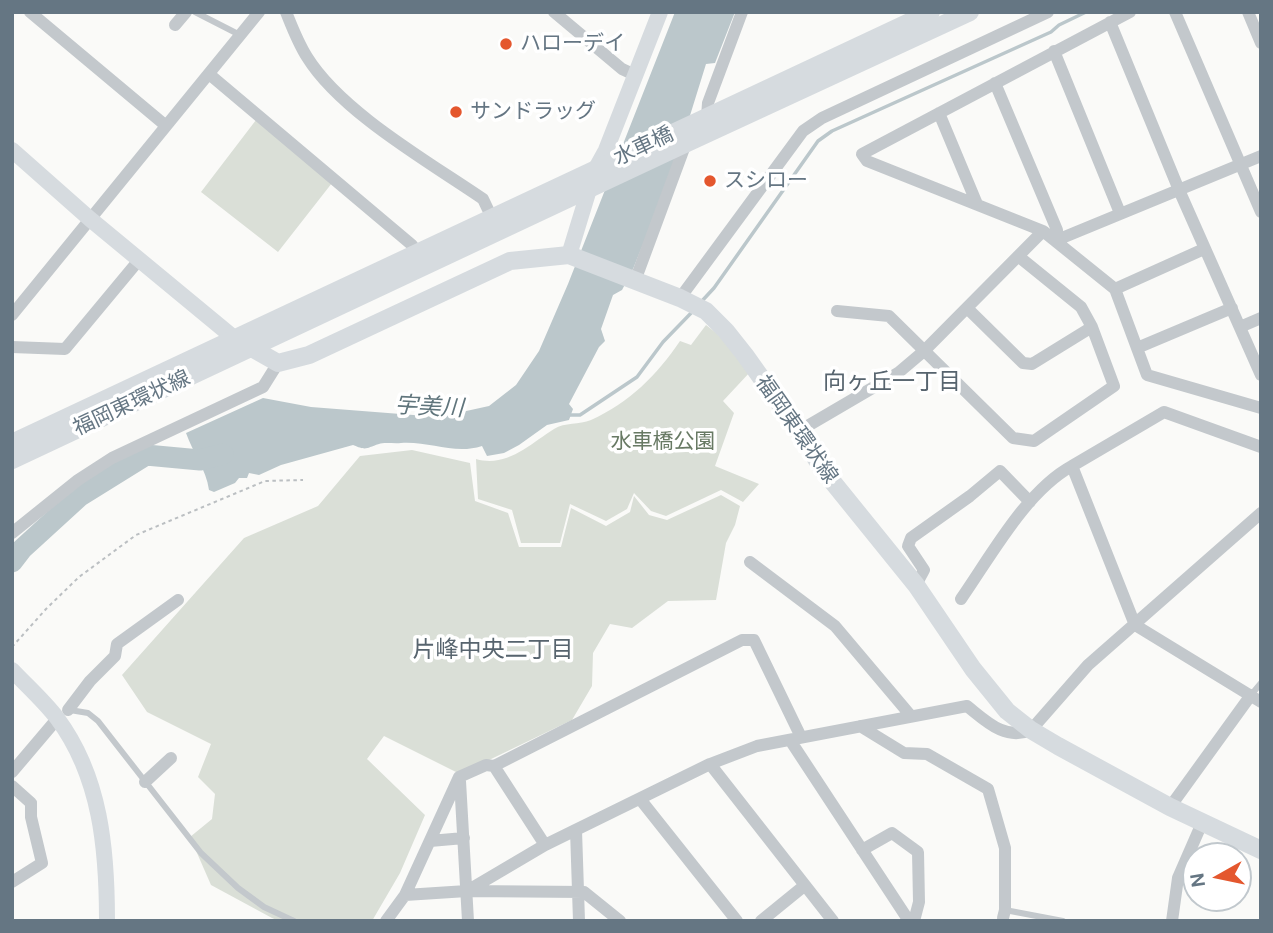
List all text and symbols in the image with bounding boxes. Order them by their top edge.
place label: ハローデイ [520,31,625,57]
marker: ハローデイ [498,36,514,52]
place label: サンドラッグ [470,99,596,125]
marker: サンドラッグ [448,104,464,120]
street label: 水車橋 [610,122,678,172]
place label: スシロー [724,168,808,194]
marker: スシロー [702,173,718,189]
street label: 福岡東環状線 [70,366,194,442]
district label: 向ヶ丘一丁目 [823,369,961,397]
street label: 福岡東環状線 [750,371,842,489]
water label: 宇美川 [394,392,464,424]
park label: 水車橋公園 [611,429,715,455]
district label: 片峰中央二丁目 [413,637,573,665]
north arrow [1182,842,1252,912]
text: N [1184,871,1211,889]

